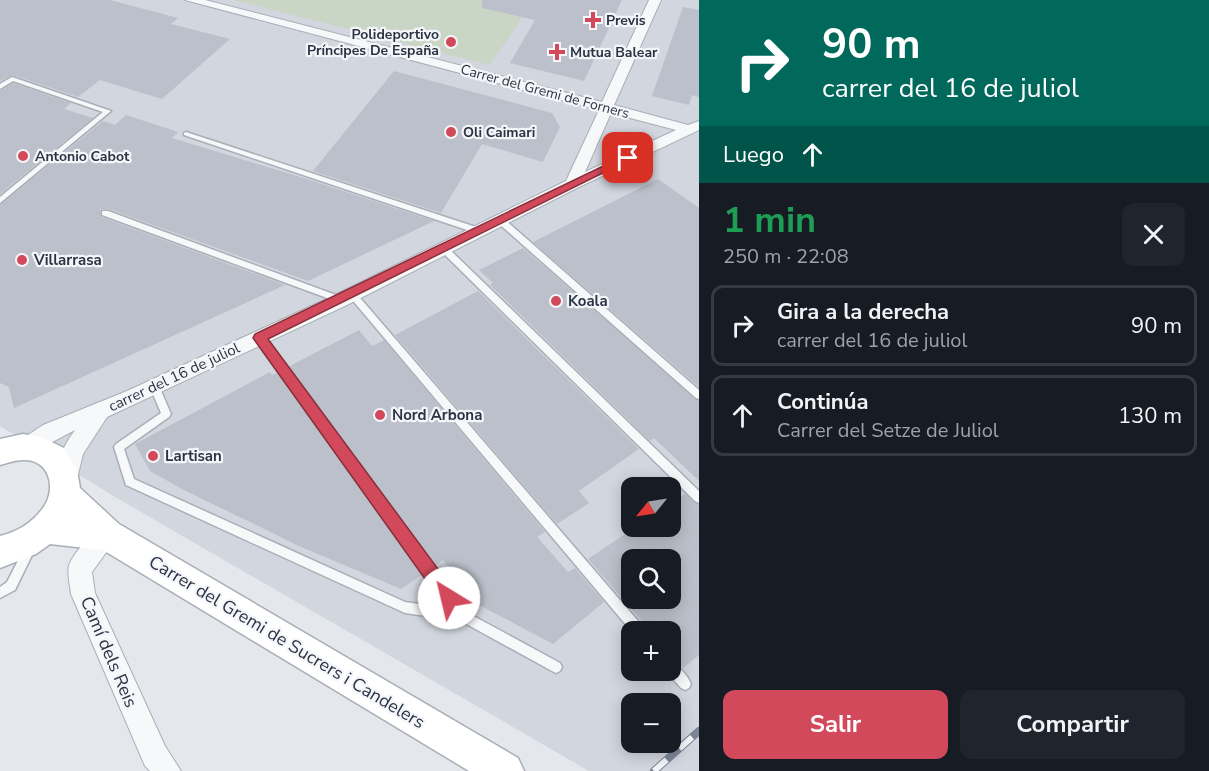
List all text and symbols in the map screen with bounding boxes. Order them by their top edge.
marker: Previs [584,11,602,29]
place label: Previs [606,11,646,30]
text: 90 m [822,16,921,73]
icon: right [723,24,801,102]
place label: Polideportivo Príncipes De España [307,25,439,60]
marker: Polideportivo Príncipes De España [444,35,458,49]
marker: Mutua Balear [548,43,566,61]
place label: Mutua Balear [570,43,658,62]
street label: Carrer del Gremi de Forners [458,60,632,123]
text: carrer del 16 de juliol [822,70,1079,107]
place label: Oli Caimari [463,123,535,142]
marker: Oli Caimari [444,125,458,139]
pin [602,132,653,183]
icon: ahead [796,138,829,171]
text: Luego [723,140,784,170]
icon: arrive [611,141,644,174]
place label: Antonio Cabot [35,147,130,166]
marker: Antonio Cabot [16,149,30,163]
text: 1 min [723,196,816,245]
button: close [1122,203,1185,266]
text: 250 m · 22:08 [723,243,849,270]
place label: Villarrasa [33,250,102,270]
marker: Villarrasa [15,253,29,267]
place label: Koala [568,291,608,311]
marker: Koala [549,294,563,308]
text: Gira a la derecha [777,297,949,327]
icon: right [726,309,759,342]
text: 90 m [1131,311,1182,341]
text: carrer del 16 de juliol [777,327,967,354]
street label: carrer del 16 de juliol [105,338,243,416]
text: Continúa [777,387,868,417]
icon: ahead [726,399,759,432]
text: 130 m [1118,401,1182,431]
place label: Nord Arbona [392,405,482,425]
marker: Nord Arbona [373,408,387,422]
text: Carrer del Setze de Juliol [777,417,999,444]
place label: Lartisan [165,446,222,466]
marker: Lartisan [146,449,160,463]
north arrow [621,477,681,537]
map controls [621,477,681,753]
button: search [621,549,681,609]
street label: Carrer del Gremi de Sucrers i Candelers [145,550,429,734]
position arrow [417,566,481,630]
street label: Camí dels Reis [75,593,143,711]
button: + [621,621,681,681]
button: Salir [723,690,948,759]
button: Compartir [960,690,1185,759]
button: − [621,693,681,753]

